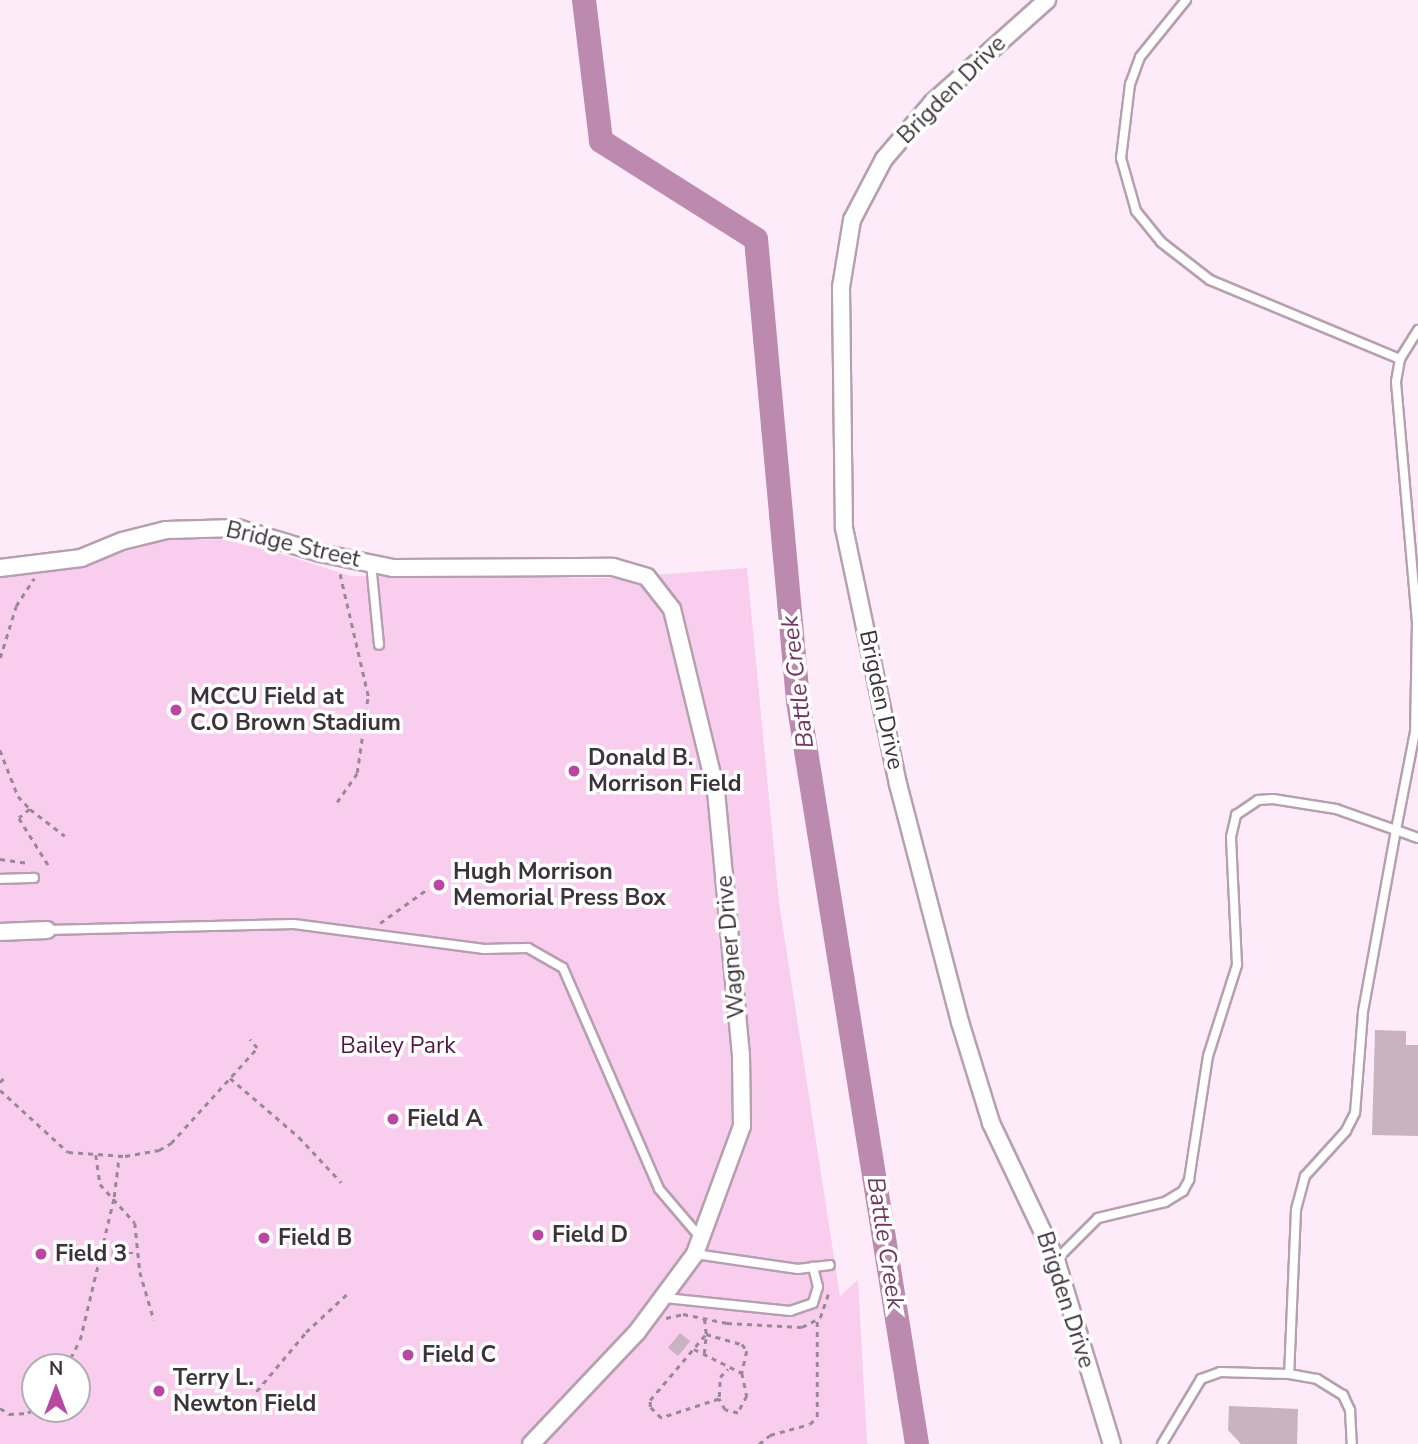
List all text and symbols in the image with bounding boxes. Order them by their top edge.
street label: Brigden Drive [892,30,1012,150]
street label: Bridge Street [223,516,363,574]
water label: Battle Creek [776,614,820,750]
street label: Brigden Drive [853,628,909,772]
place label: MCCU Field at C.O Brown Stadium [190,683,401,737]
marker: MCCU Field at C.O Brown Stadium [168,702,184,718]
place label: Donald B. Morrison Field [588,744,742,798]
marker: Donald B. Morrison Field [566,763,582,779]
place label: Hugh Morrison Memorial Press Box [453,858,666,912]
street label: Wagner Drive [711,874,751,1020]
marker: Hugh Morrison Memorial Press Box [431,877,447,893]
park label: Bailey Park [340,1032,456,1060]
place label: Field A [407,1105,483,1133]
marker: Field A [385,1111,401,1127]
water label: Battle Creek [860,1175,910,1311]
place label: Field D [552,1221,628,1249]
place label: Field B [278,1224,352,1252]
marker: Field D [530,1227,546,1243]
street label: Brigden Drive [1030,1228,1100,1372]
marker: Field B [256,1230,272,1246]
place label: Field 3 [55,1240,127,1268]
marker: Field 3 [33,1246,49,1262]
place label: Field C [422,1341,496,1369]
marker: Field C [400,1347,416,1363]
north arrow [21,1353,91,1423]
text: N [49,1356,63,1382]
place label: Terry L. Newton Field [173,1364,316,1418]
marker: Terry L. Newton Field [151,1383,167,1399]

